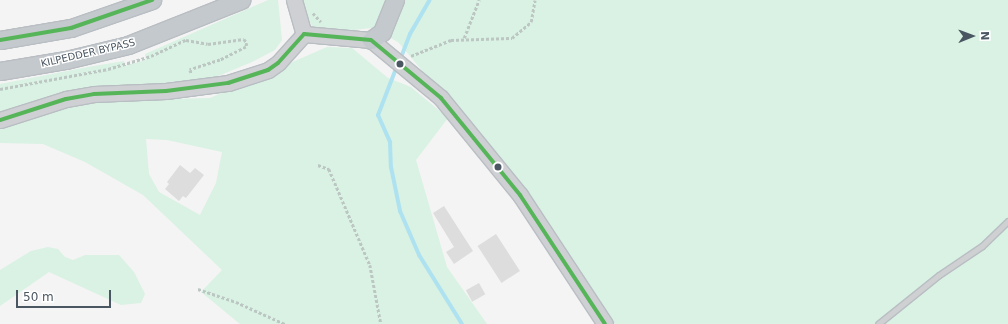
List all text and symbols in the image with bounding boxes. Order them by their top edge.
north arrow [952,16,992,56]
text: N [978,31,991,41]
street label: KILPEDDER BYPASS [40,36,136,70]
unlabelled marker [395,59,405,69]
unlabelled marker [493,162,503,172]
scale bar [18,282,113,308]
text: 50 m [23,290,54,304]

